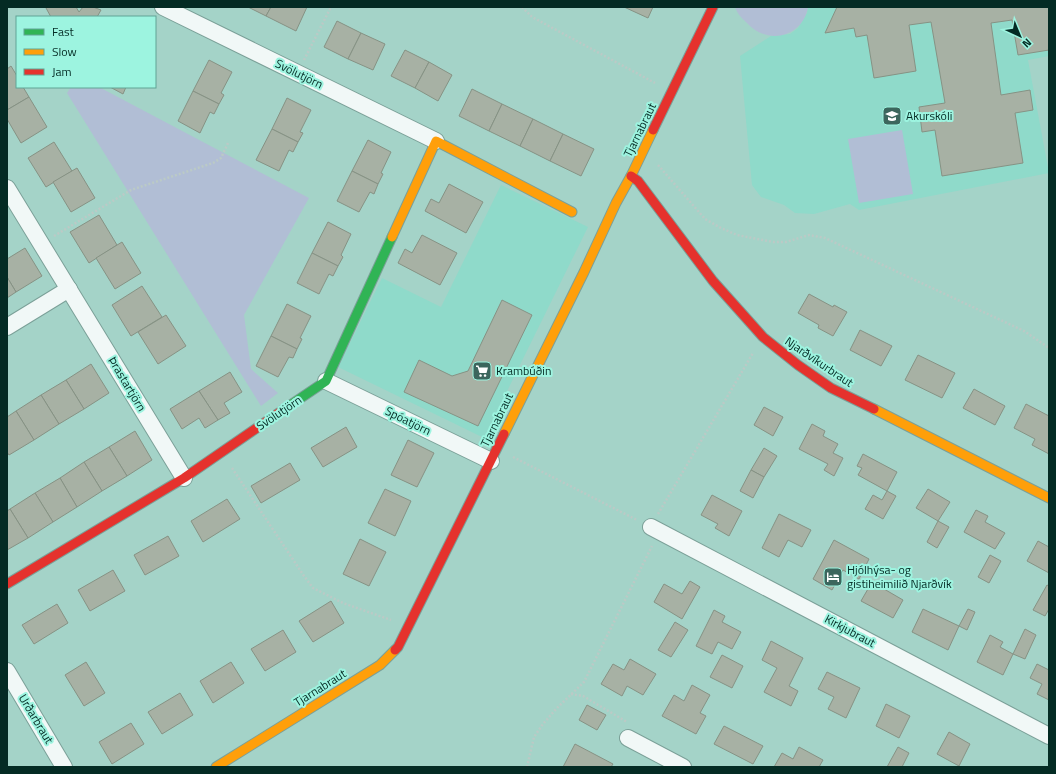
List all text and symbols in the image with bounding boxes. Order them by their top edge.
legend [16,16,156,88]
north arrow [1000,16,1040,56]
text: Fast [52,22,75,41]
text: N [1019,35,1035,52]
text: Slow [52,42,77,61]
street label: Svölutjörn [272,54,326,93]
text: Jam [52,62,72,81]
street label: Tjarnabraut [618,99,661,160]
school or university icon: Akurskóli [881,105,903,127]
place label: Akurskóli [906,106,952,125]
street label: Njarðvíkurbraut [781,332,858,392]
street label: Þrastartjörn [104,353,151,415]
supermarket icon: Krambúðin [471,360,493,382]
place label: Krambúðin [496,361,551,380]
street label: Tjarnabraut [475,389,518,450]
street label: Svölutjörn [252,390,305,435]
street label: Spóatjörn [382,401,434,440]
place label: Hjólhýsa- og gistiheimilið Njarðvík [847,560,952,593]
hotel icon: Hjólhýsa- og gistiheimilið Njarðvík [822,566,844,588]
street label: Kirkjubraut [821,609,880,652]
street label: Tjarnabraut [290,664,350,711]
street label: Urðarbraut [14,690,59,748]

